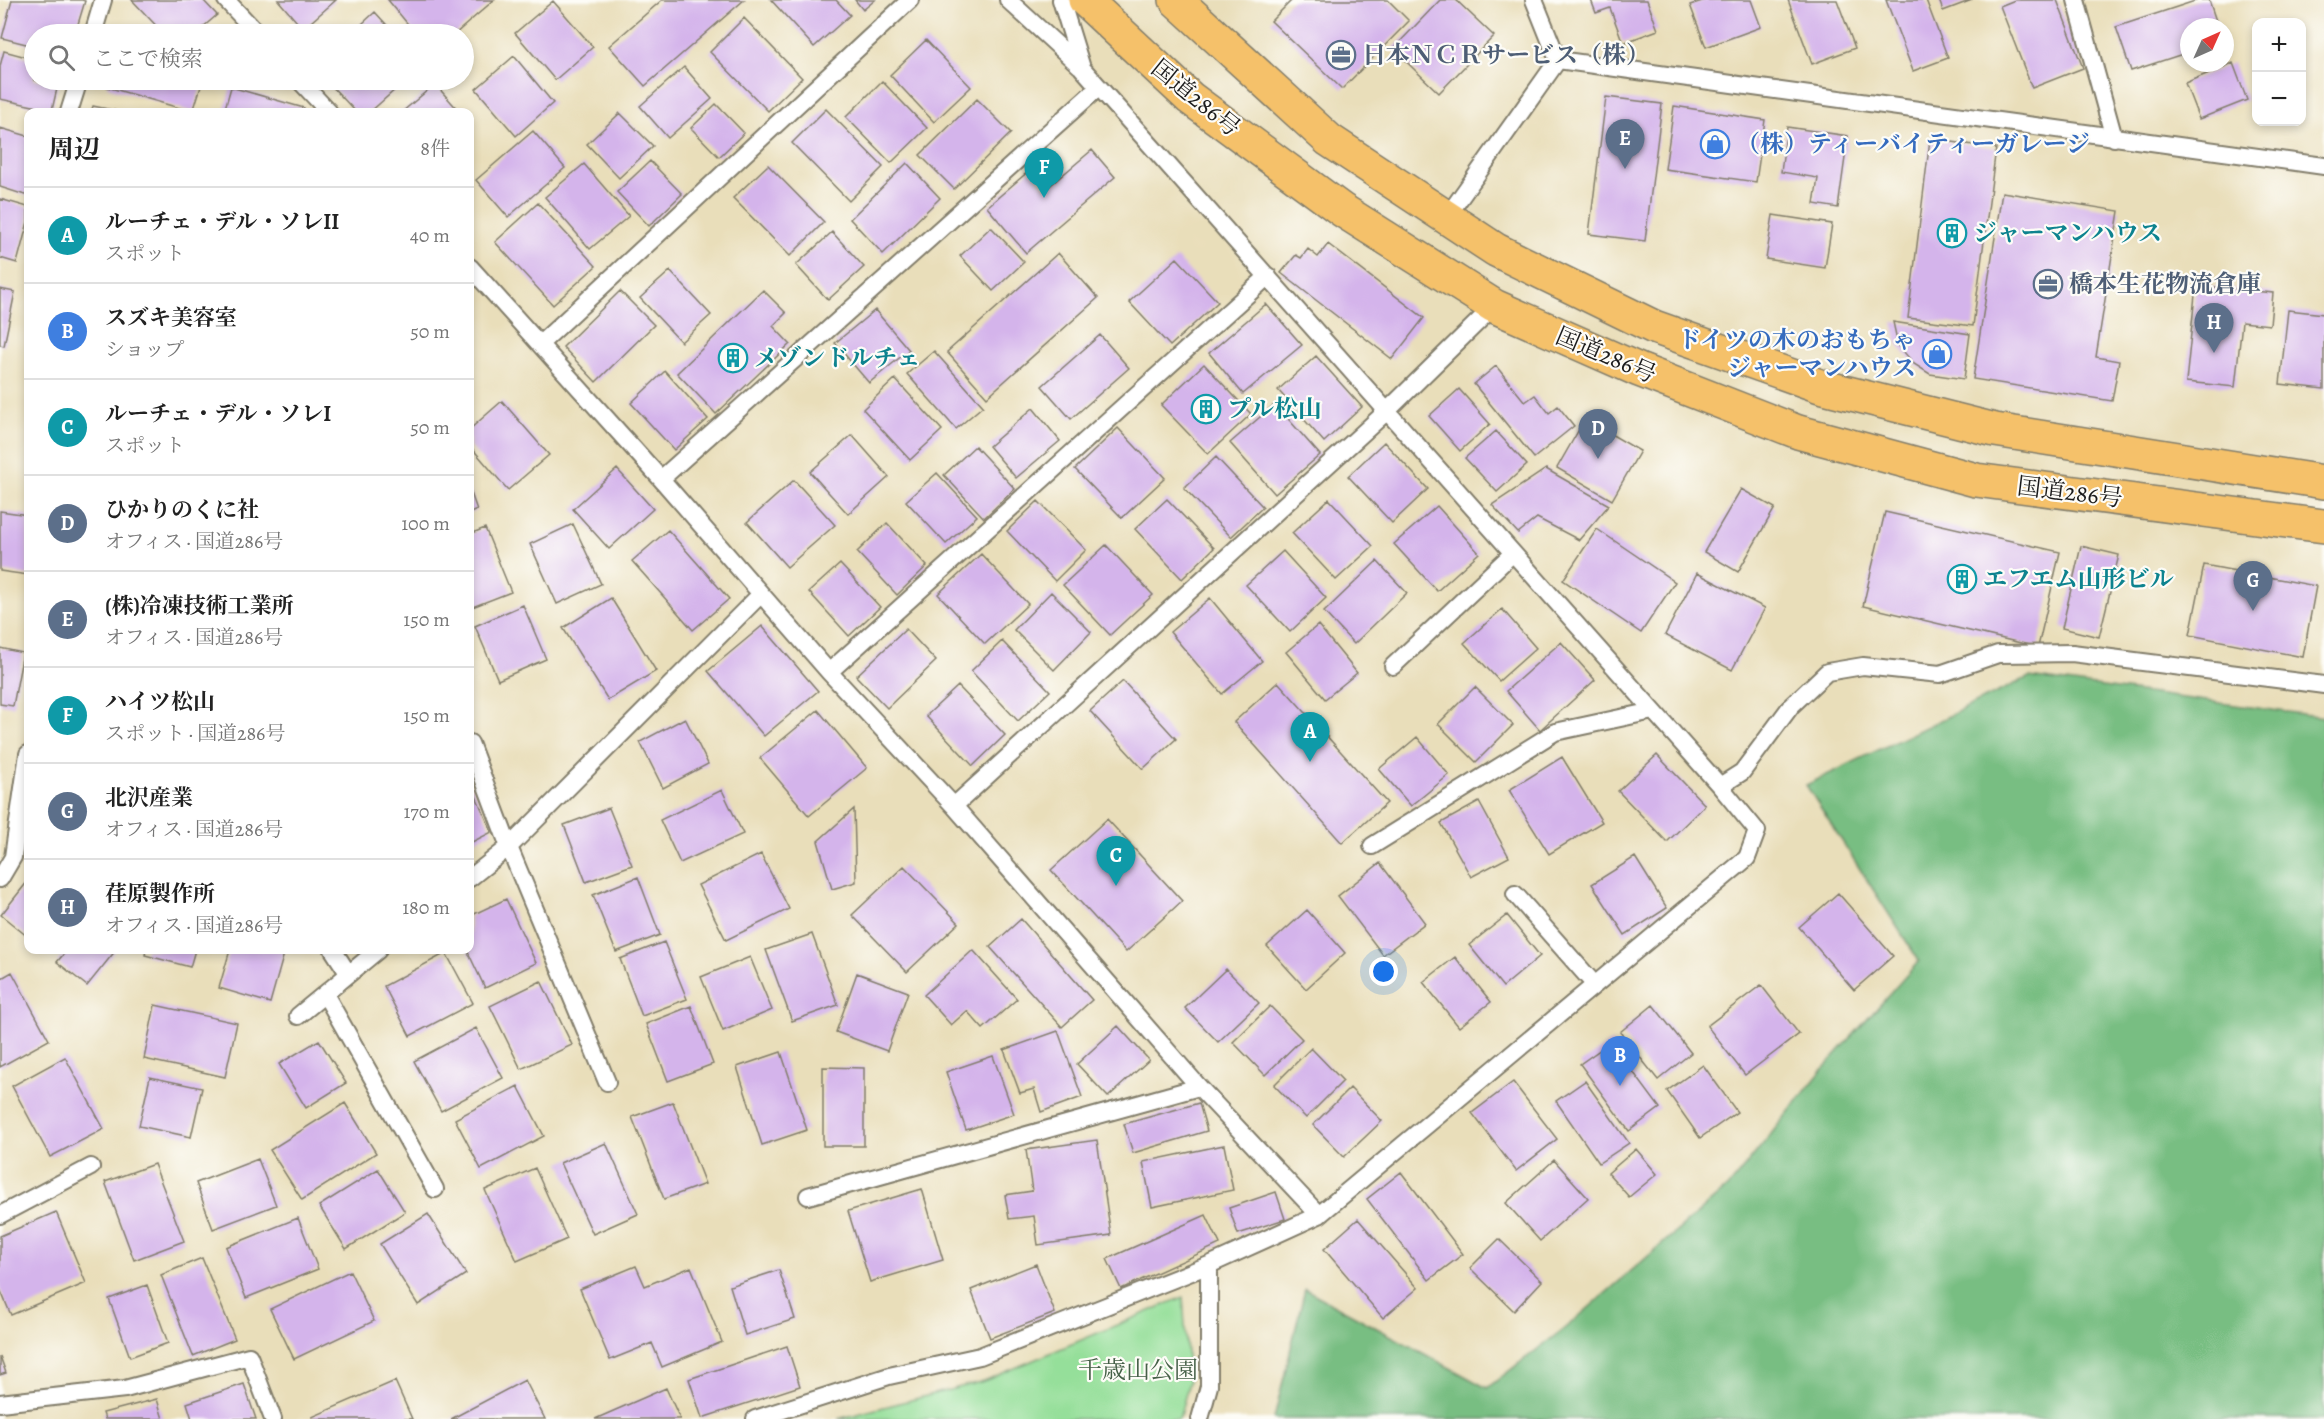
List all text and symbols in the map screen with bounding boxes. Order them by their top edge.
north arrow [2180,18,2234,72]
map controls [2252,18,2306,126]
button: + [2252,18,2306,72]
search box [24,24,474,90]
office icon: 日本ＮＣＲサービス（株） [1325,39,1357,71]
place label: 日本ＮＣＲサービス（株） [1362,39,1650,71]
icon: search [45,41,78,74]
text: ここで検索 [93,44,203,74]
street label: 国道286号 [1145,52,1247,144]
button: − [2252,72,2306,126]
pin: E [1606,120,1644,169]
shop icon: （株）ティーバイティーガレージ [1699,128,1731,160]
place label: （株）ティーバイティーガレージ [1736,128,2090,160]
text: 周辺 [48,132,100,167]
text: 8件 [420,135,450,162]
pin: F [1024,148,1064,198]
text: ルーチェ・デル・ソレII [105,207,339,237]
building icon: ジャーマンハウス [1936,217,1968,249]
place label: ジャーマンハウス [1973,217,2162,249]
text: A [61,222,74,249]
text: 40 m [410,222,450,249]
text: スポット [105,240,185,267]
office icon: 橋本生花物流倉庫 [2032,268,2064,300]
place label: 橋本生花物流倉庫 [2069,268,2261,300]
text: スズキ美容室 [105,303,237,333]
pin: H [2194,304,2234,353]
text: B [61,318,74,345]
text: 50 m [410,318,450,345]
street label: 国道286号 [1551,320,1661,390]
place label: ドイツの木のおもちゃ ジャーマンハウス [1677,324,1916,384]
text: ショップ [105,336,185,363]
shop icon: ドイツの木のおもちゃ ジャーマンハウス [1921,338,1953,370]
building icon: メゾンドルチェ [717,342,749,374]
place label: メゾンドルチェ [754,342,921,374]
building icon: プル松山 [1190,393,1222,425]
place label: プル松山 [1227,393,1322,425]
text: ルーチェ・デル・ソレI [105,399,331,429]
pin: D [1578,410,1618,459]
text: C [61,414,74,441]
text: 50 m [410,414,450,441]
text: スポット [105,432,185,459]
street label: 国道286号 [2015,470,2125,514]
text: ひかりのくに社 [105,495,259,525]
text: D [61,510,74,537]
text: 100 m [401,510,450,537]
text: オフィス · 国道286号 [105,528,283,555]
pin: G [2234,562,2272,611]
building icon: エフエム山形ビル [1946,563,1978,595]
place label: エフエム山形ビル [1983,563,2174,595]
text: (株)冷凍技術工業所 [105,591,294,621]
text: E [62,606,73,633]
text: 150 m [403,606,450,633]
text: オフィス · 国道286号 [105,624,283,651]
text: ハイツ松山 [105,687,215,717]
text: F [62,702,73,729]
text: 150 m [403,702,450,729]
pin: A [1290,712,1330,762]
text: スポット · 国道286号 [105,720,285,747]
text: 北沢産業 [105,783,193,813]
text: G [61,798,74,825]
text: 170 m [404,798,450,825]
text: オフィス · 国道286号 [105,816,283,843]
pin: C [1096,836,1136,886]
text: 荏原製作所 [105,879,215,909]
text: H [60,894,75,921]
text: 180 m [402,894,450,921]
text: オフィス · 国道286号 [105,912,283,939]
your location [1369,957,1398,986]
pin: B [1600,1036,1640,1086]
park label: 千歳山公園 [1078,1354,1198,1386]

